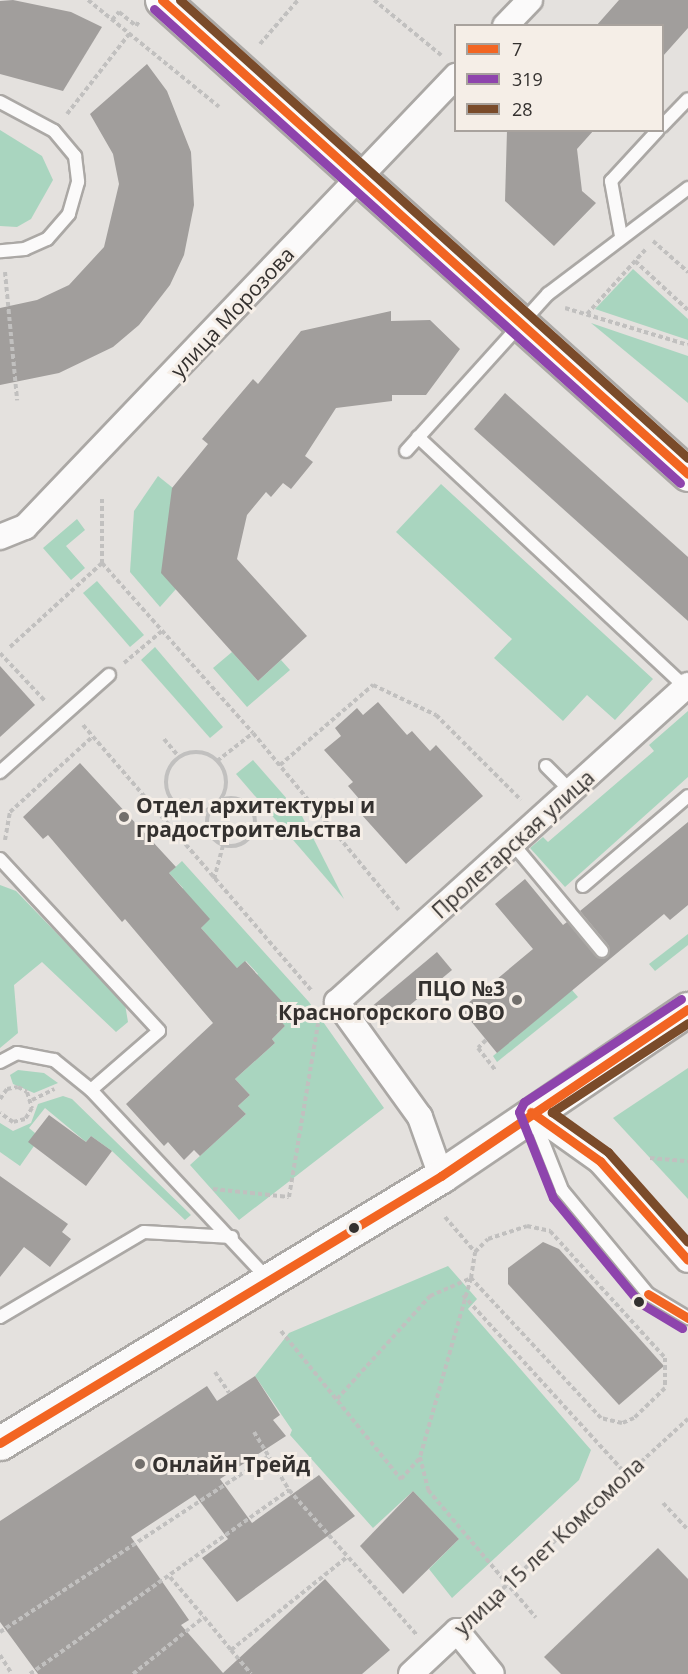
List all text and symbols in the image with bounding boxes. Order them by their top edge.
legend [454,24,664,132]
text: 7 [512,37,522,61]
text: 319 [512,67,543,91]
text: 28 [512,97,533,121]
street label: улица Морозова [165,241,299,383]
street label: Пролетарская улица [427,765,599,923]
place label: Отдел архитектуры и градостроительства [136,792,375,842]
marker: Отдел архитектуры и градостроительства [117,810,131,824]
place label: ПЦО №3 Красногорского ОВО [278,975,505,1025]
marker: ПЦО №3 Красногорского ОВО [510,993,524,1007]
unlabelled marker [348,1222,360,1234]
unlabelled marker [633,1296,645,1308]
place label: Онлайн Трейд [152,1451,310,1477]
street label: улица 15 лет Комсомола [449,1452,649,1640]
marker: Онлайн Трейд [133,1457,147,1471]

